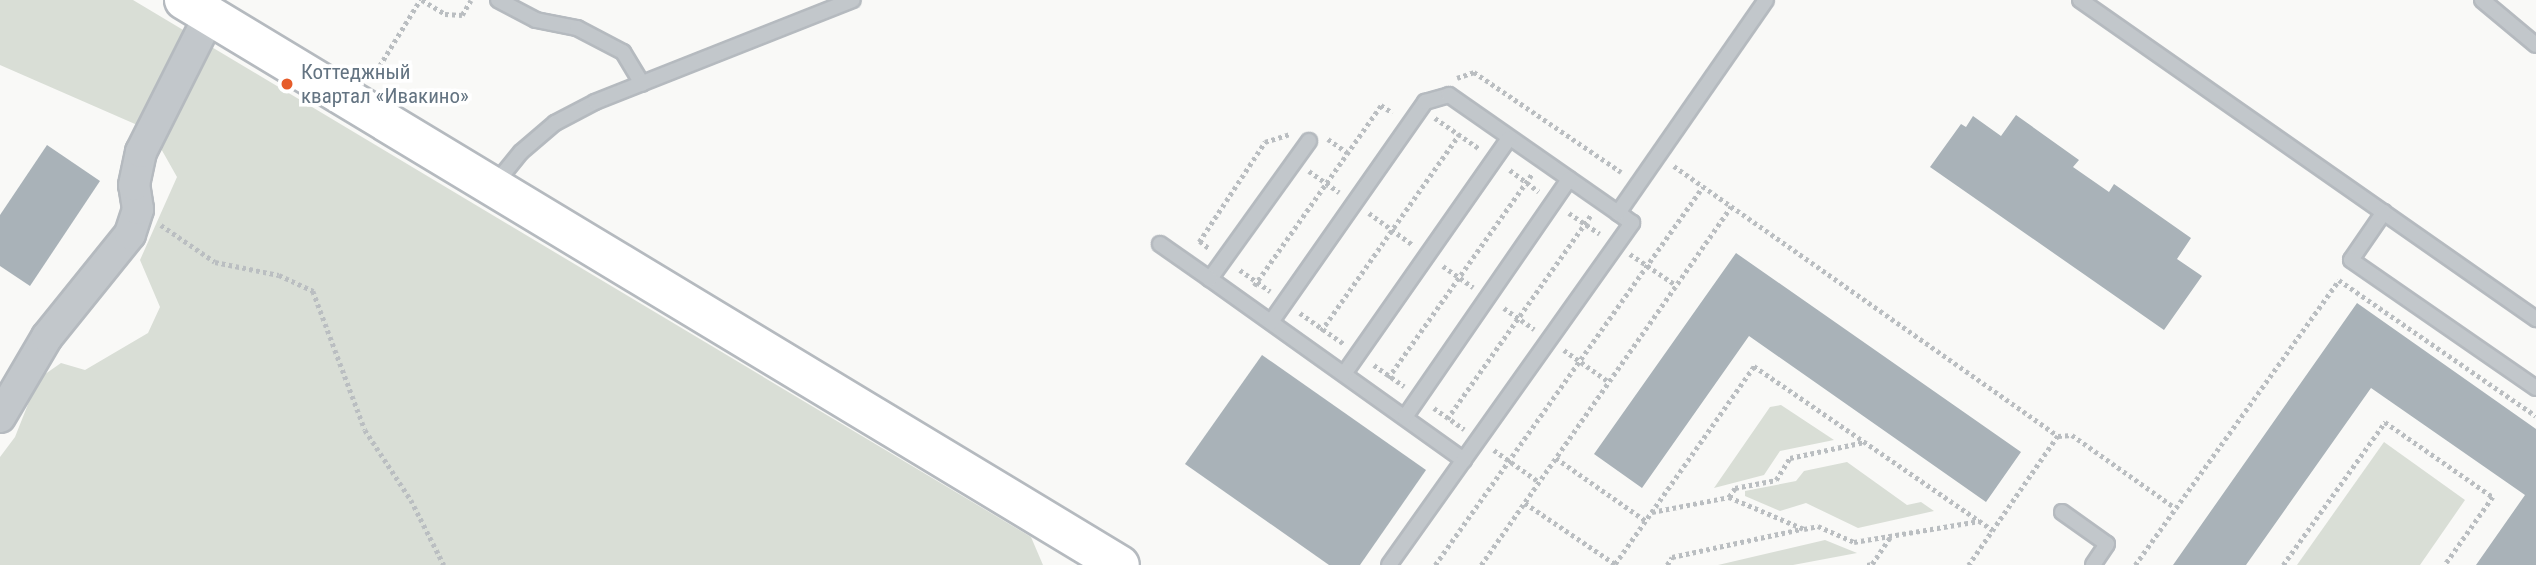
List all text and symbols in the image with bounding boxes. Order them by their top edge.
place label: Коттеджный квартал «Ивакино» [301,59,469,109]
marker: Коттеджный квартал «Ивакино» [279,76,295,92]

